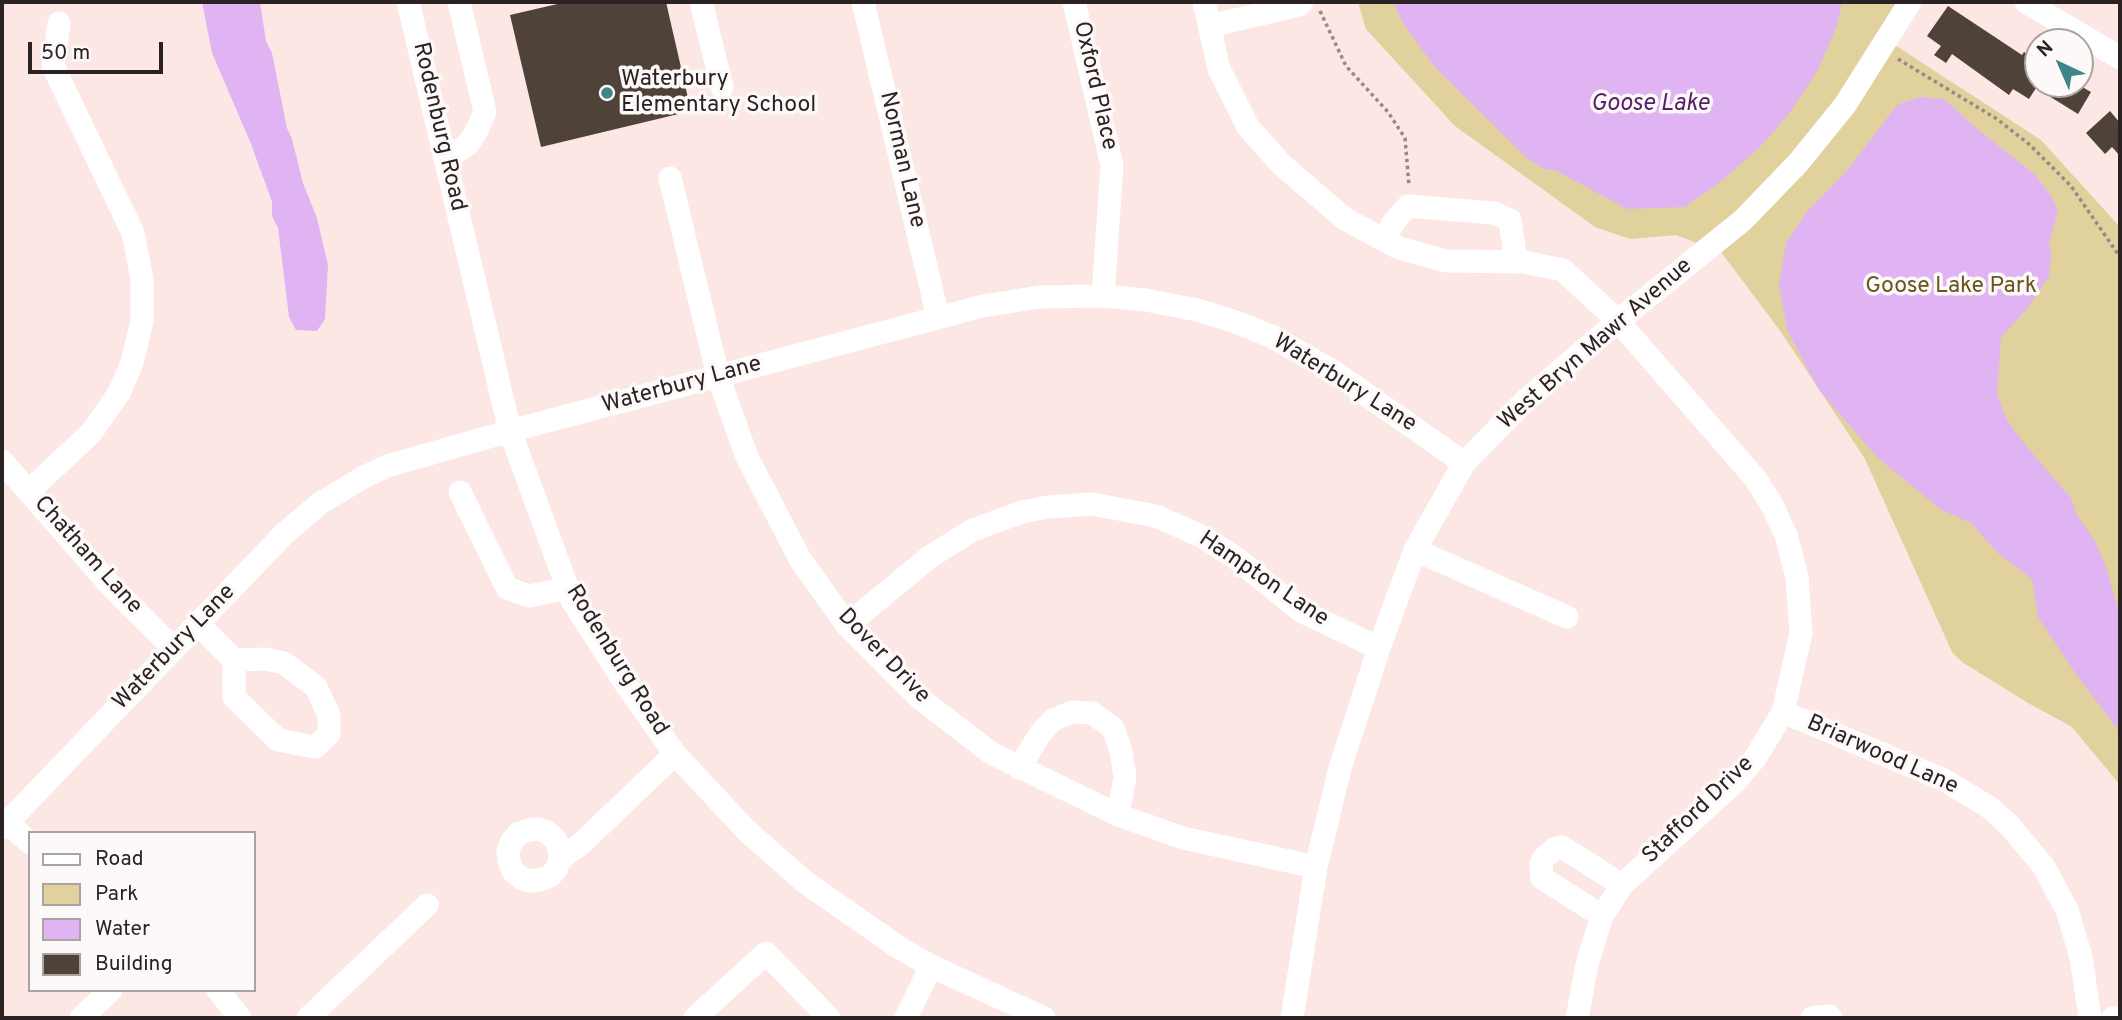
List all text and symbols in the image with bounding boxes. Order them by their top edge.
street label: Oxford Place [1066,19,1122,153]
scale bar [32,28,166,72]
north arrow [2024,28,2094,98]
text: N [2033,36,2059,63]
text: 50 m [41,40,90,67]
street label: Rodenburg Road [405,40,471,214]
place label: Waterbury Elementary School [621,66,816,120]
marker: Waterbury Elementary School [599,85,615,101]
street label: Norman Lane [872,89,930,231]
water label: Goose Lake [1591,91,1709,119]
street label: West Bryn Mawr Avenue [1493,253,1699,437]
park label: Goose Lake Park [1865,273,2037,301]
street label: Waterbury Lane [1267,329,1421,439]
street label: Waterbury Lane [599,351,765,421]
street label: Chatham Lane [27,491,147,621]
street label: Hampton Lane [1193,526,1333,634]
street label: Waterbury Lane [108,579,242,717]
street label: Rodenburg Road [559,581,673,741]
street label: Dover Drive [831,604,935,710]
street label: Briarwood Lane [1802,710,1962,802]
street label: Stafford Drive [1638,751,1760,871]
legend [28,831,256,992]
text: Road [95,846,144,873]
text: Park [95,881,138,908]
text: Water [95,916,150,943]
text: Building [95,951,173,978]

